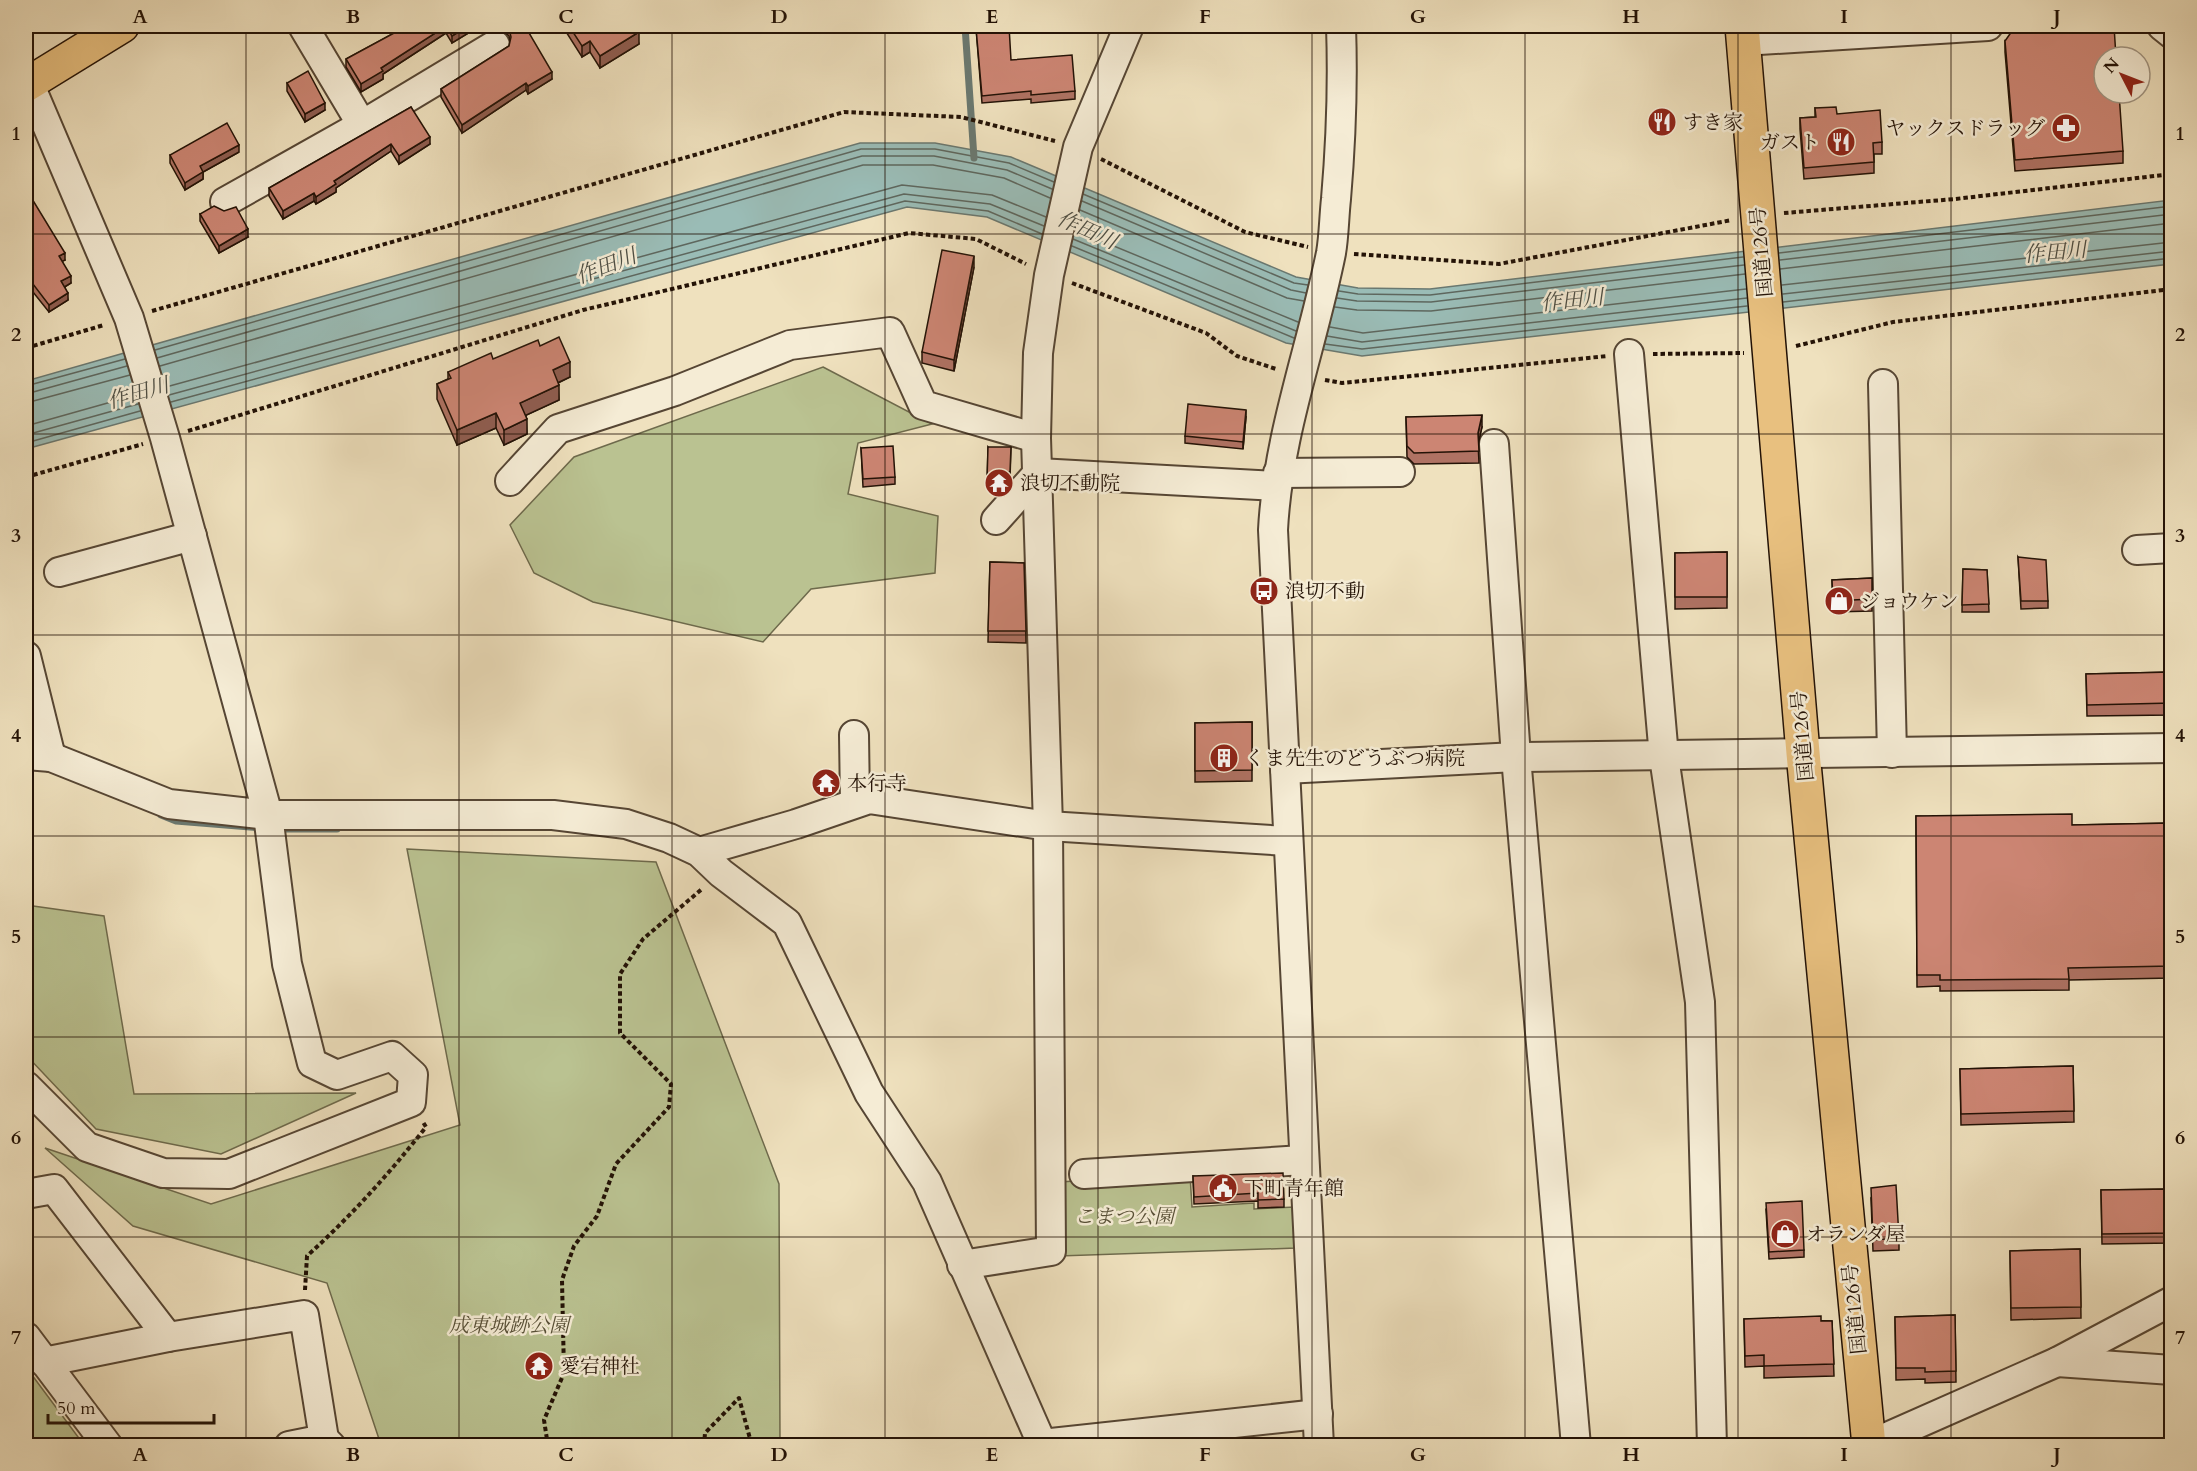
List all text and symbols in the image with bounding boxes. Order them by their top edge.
text: A [132,3,148,30]
text: B [346,3,360,30]
text: C [558,3,574,30]
text: D [770,3,788,30]
text: E [986,3,998,30]
text: F [1199,3,1211,30]
text: G [1410,3,1426,30]
text: H [1622,3,1640,30]
text: I [1840,3,1848,30]
text: J [2050,3,2061,30]
north arrow [2092,45,2152,105]
text: N [2099,53,2124,78]
restaurant icon: すき家 [1646,106,1678,138]
place label: すき家 [1683,109,1743,136]
pharmacy icon: ヤックスドラッグ [2050,112,2082,144]
place label: ヤックスドラッグ [1886,115,2045,142]
text: 1 [11,120,21,147]
text: 1 [2175,120,2185,147]
restaurant icon: ガスト [1825,126,1857,158]
place label: ガスト [1760,129,1820,156]
water label: 作田川 [1052,204,1123,257]
street label: 国道126号 [1744,206,1779,298]
water label: 作田川 [2022,235,2090,270]
water label: 作田川 [572,241,643,291]
water label: 作田川 [1539,283,1607,318]
text: 2 [11,321,21,348]
text: 2 [2175,321,2185,348]
water label: 作田川 [104,370,174,416]
temple icon: 浪切不動院 [983,467,1015,499]
place label: 浪切不動院 [1020,470,1120,497]
text: 3 [11,522,21,549]
text: 3 [2175,522,2185,549]
bus stop icon: 浪切不動 [1248,575,1280,607]
place label: 浪切不動 [1285,578,1365,605]
shop icon: ジョウケン [1823,585,1855,617]
place label: ジョウケン [1860,588,1959,615]
street label: 国道126号 [1785,690,1820,782]
text: 4 [11,722,21,749]
text: 4 [2175,722,2185,749]
building icon: くま先生のどうぶつ病院 [1208,742,1240,774]
place label: くま先生のどうぶつ病院 [1245,745,1465,772]
temple icon: 本行寺 [810,767,842,799]
place label: 本行寺 [847,770,907,797]
text: 5 [11,923,21,950]
text: 5 [2175,923,2185,950]
text: 6 [11,1124,21,1151]
text: 6 [2175,1124,2185,1151]
public building icon: 下町青年館 [1207,1172,1239,1204]
place label: 下町青年館 [1244,1175,1344,1202]
park label: こまつ公園 [1074,1203,1177,1230]
shop icon: オランダ屋 [1769,1218,1801,1250]
place label: オランダ屋 [1806,1221,1905,1248]
street label: 国道126号 [1836,1262,1873,1355]
park label: 成東城跡公園 [449,1312,572,1339]
text: 7 [11,1324,21,1351]
text: 7 [2175,1324,2185,1351]
temple icon: 愛宕神社 [523,1350,555,1382]
place label: 愛宕神社 [560,1353,640,1380]
scale bar [48,1387,214,1425]
text: 50 m [57,1396,96,1421]
text: A [132,1441,148,1468]
text: B [346,1441,360,1468]
text: C [558,1441,574,1468]
text: D [770,1441,788,1468]
text: E [986,1441,998,1468]
text: F [1199,1441,1211,1468]
text: G [1410,1441,1426,1468]
text: H [1622,1441,1640,1468]
text: I [1840,1441,1848,1468]
text: J [2050,1441,2061,1468]

